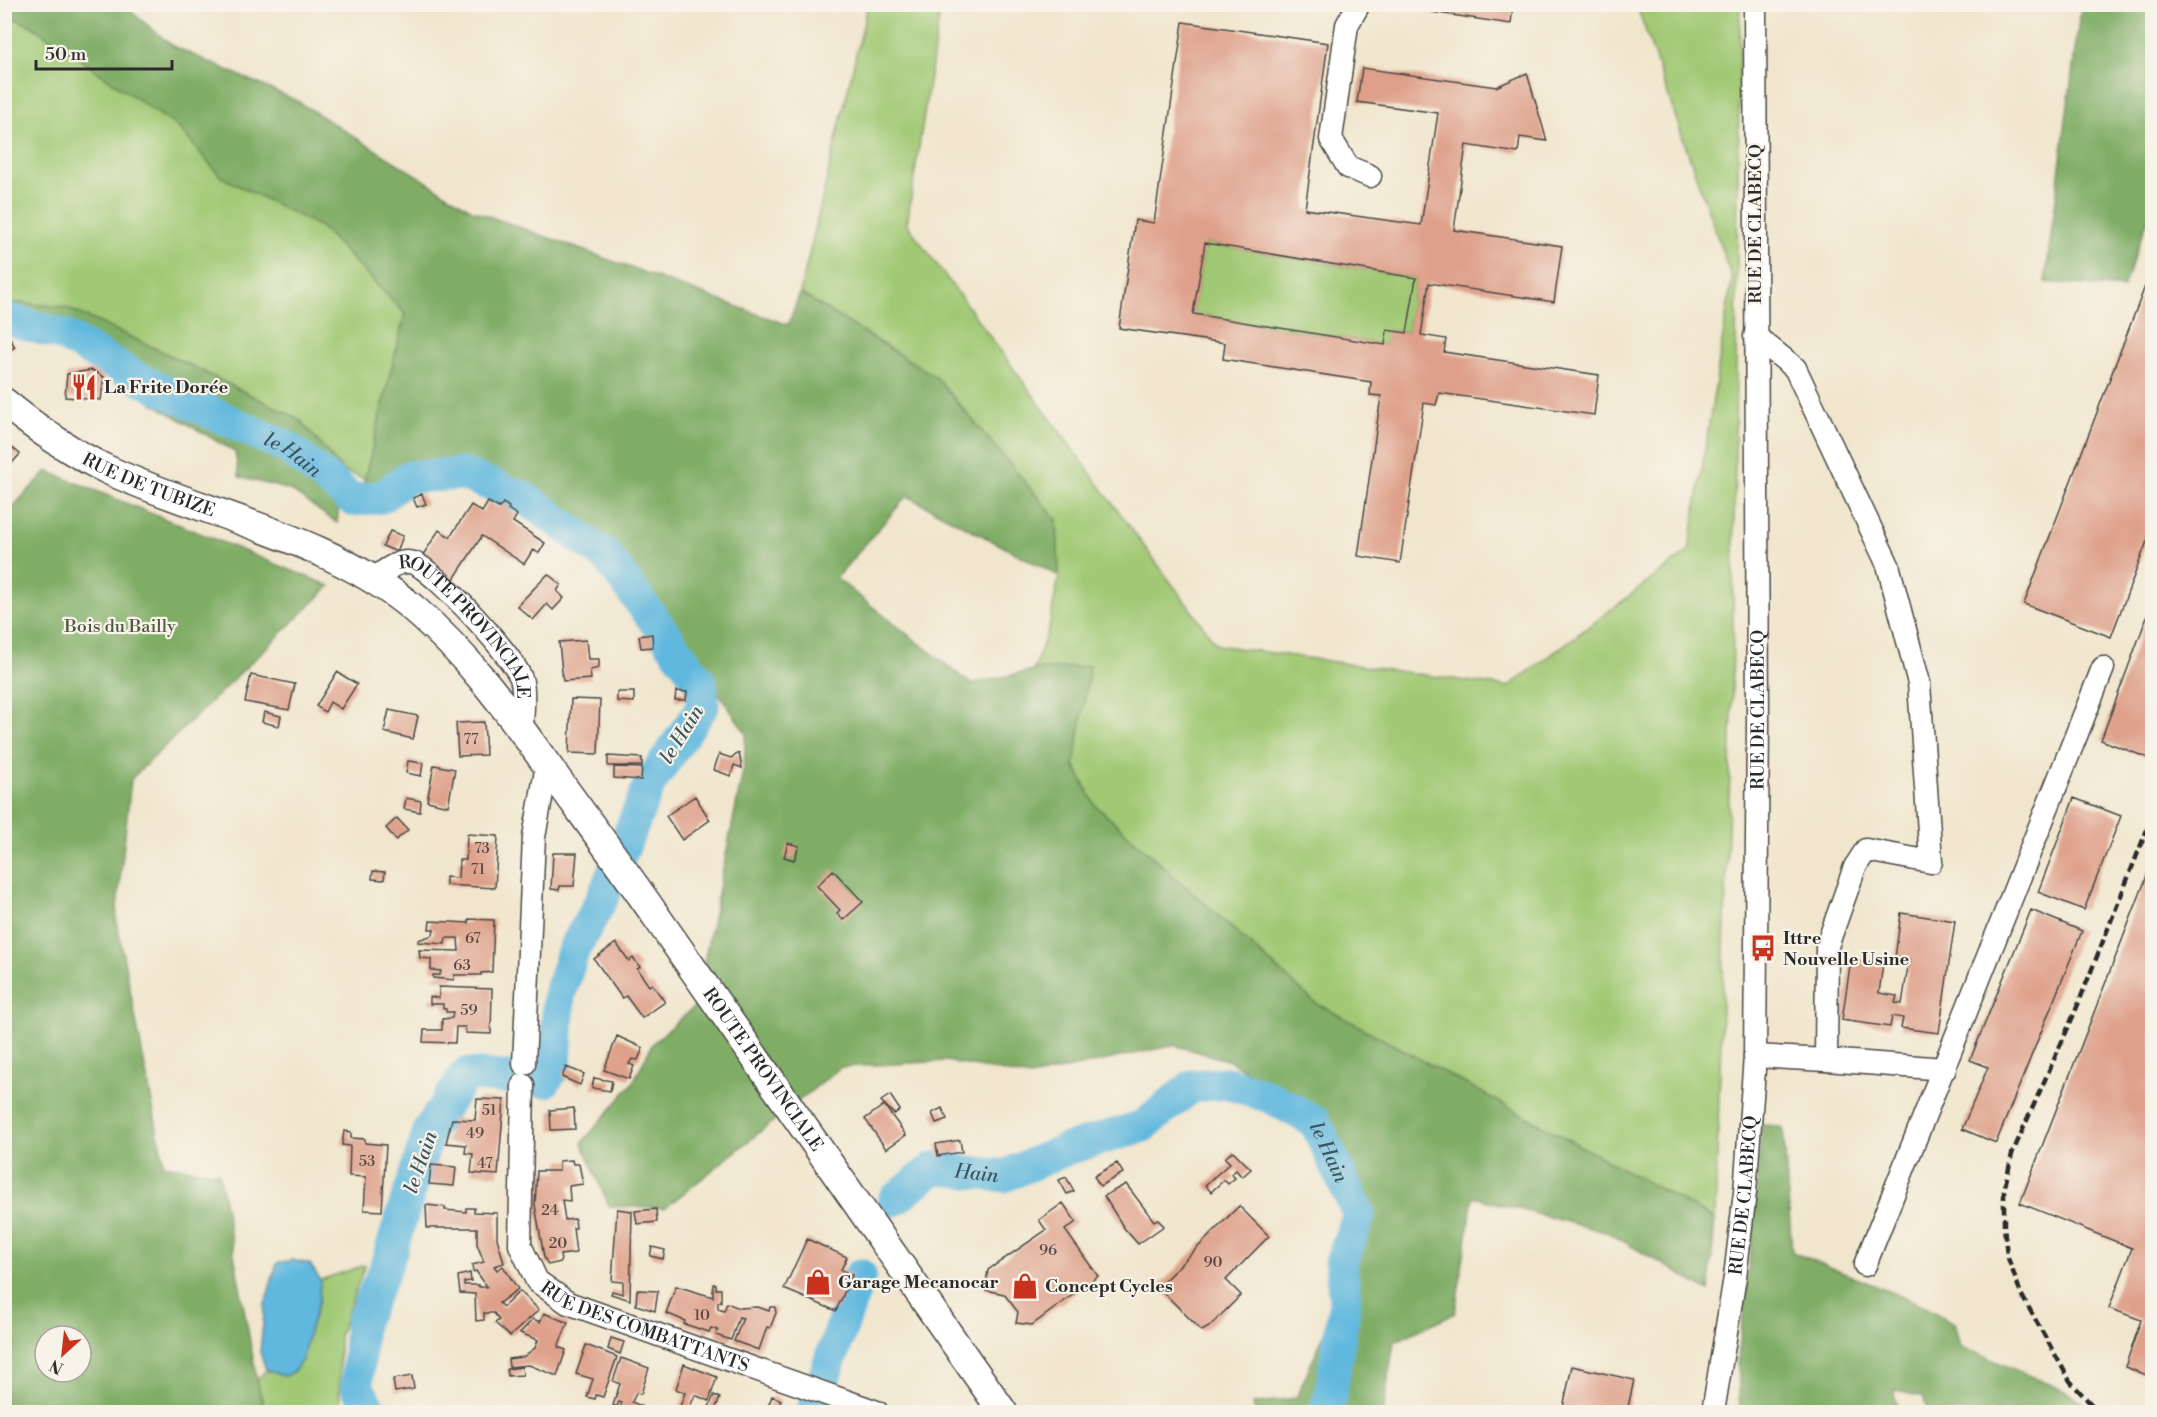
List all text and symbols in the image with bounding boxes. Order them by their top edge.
scale bar [36,33,172,71]
text: 50 m [45,43,87,66]
street label: RUE DE CLABECQ [1744,144,1767,304]
restaurant icon: La Frite Dorée [69,372,99,402]
place label: La Frite Dorée [104,376,229,399]
water label: le Hain [260,428,326,484]
street label: RUE DE TUBIZE [78,448,218,522]
street label: ROUTE PROVINCIALE [398,550,534,699]
park label: Bois du Bailly [63,615,176,638]
street label: RUE DE CLABECQ [1746,630,1770,790]
water label: le Hain [655,700,710,769]
house number: 77 [463,730,479,749]
house number: 73 [474,839,490,858]
house number: 71 [471,860,486,879]
place label: Ittre Nouvelle Usine [1783,927,1909,971]
house number: 67 [465,929,481,948]
bus stop icon: Ittre Nouvelle Usine [1748,933,1778,963]
house number: 63 [453,956,471,975]
street label: ROUTE PROVINCIALE [697,983,828,1156]
house number: 59 [460,1001,478,1020]
house number: 51 [482,1101,497,1120]
street label: RUE DE CLABECQ [1724,1115,1763,1276]
water label: le Hain [1303,1118,1353,1188]
house number: 49 [466,1124,484,1143]
water label: le Hain [399,1127,444,1197]
house number: 53 [359,1152,375,1171]
house number: 47 [477,1154,493,1173]
water label: Hain [952,1159,1001,1189]
house number: 24 [541,1201,559,1220]
house number: 20 [549,1234,567,1253]
house number: 96 [1039,1241,1057,1260]
house number: 90 [1203,1253,1223,1272]
shop icon: Garage Mecanocar [803,1267,833,1297]
place label: Garage Mecanocar [838,1271,999,1294]
shop icon: Concept Cycles [1010,1271,1040,1301]
place label: Concept Cycles [1045,1275,1173,1298]
street label: RUE DES COMBATTANTS [536,1276,752,1378]
house number: 10 [694,1306,710,1325]
north arrow [33,1324,93,1384]
text: N [46,1355,67,1378]

